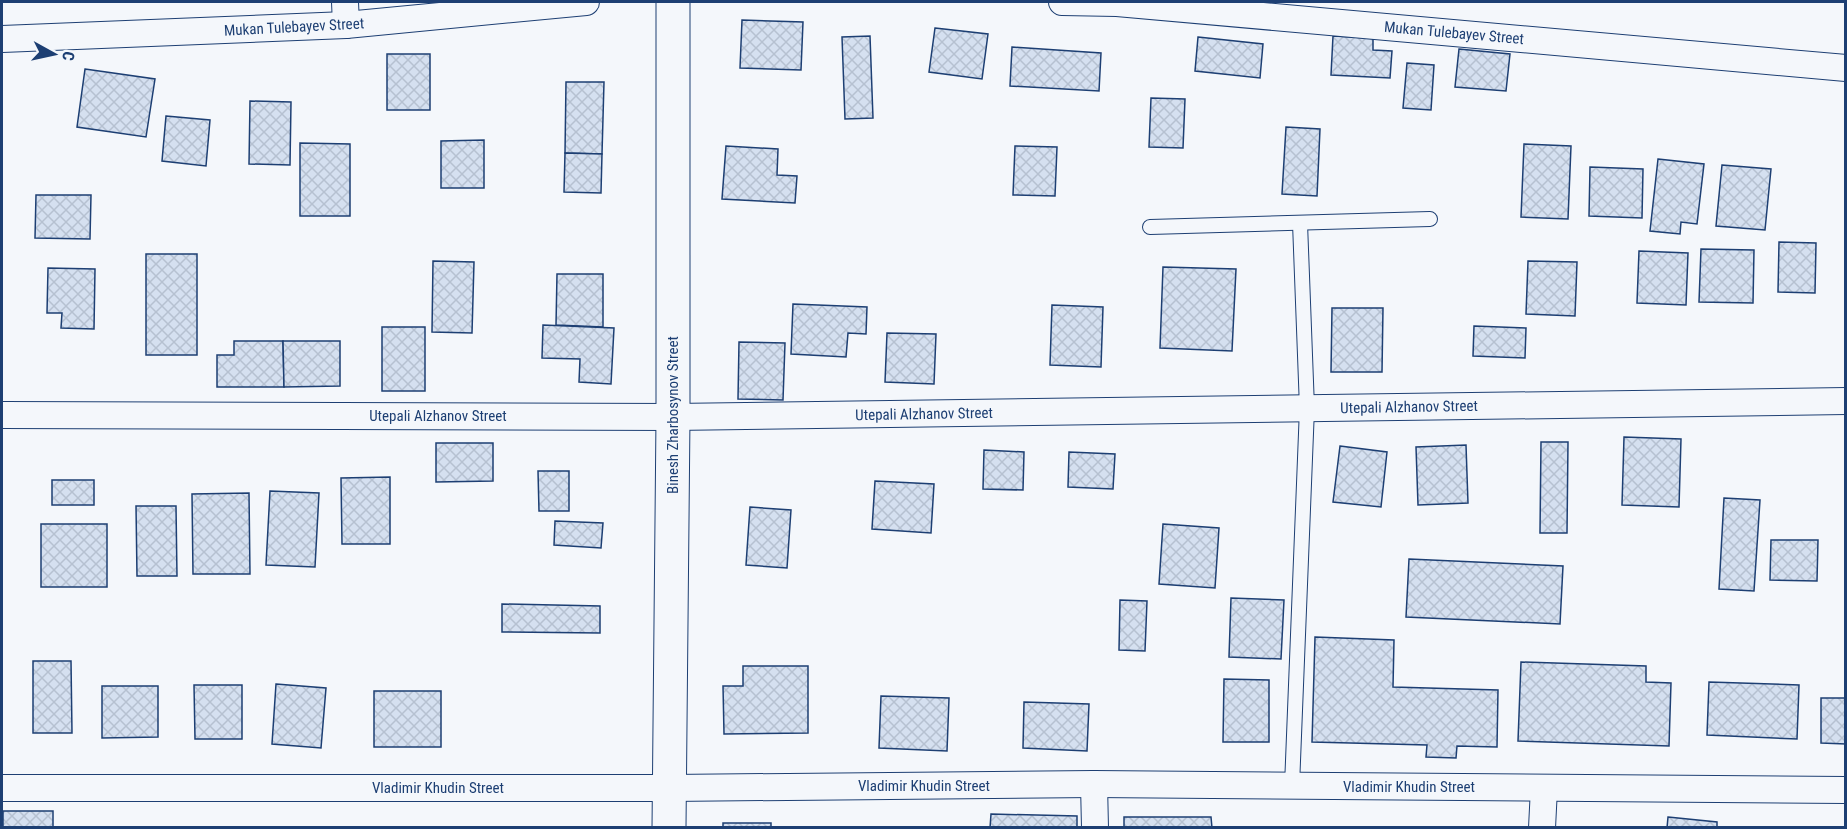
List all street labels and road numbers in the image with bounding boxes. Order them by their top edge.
street label: Mukan Tulebayev Street [223,14,365,40]
street label: Mukan Tulebayev Street [1383,18,1525,48]
street label: Binesh Zharbosynov Street [664,336,682,494]
street label: Utepali Alzhanov Street [1340,397,1478,417]
street label: Utepali Alzhanov Street [855,404,993,424]
street label: Utepali Alzhanov Street [369,407,507,425]
street label: Vladimir Khudin Street [858,777,990,795]
street label: Vladimir Khudin Street [1343,778,1475,796]
street label: Vladimir Khudin Street [372,779,504,797]

